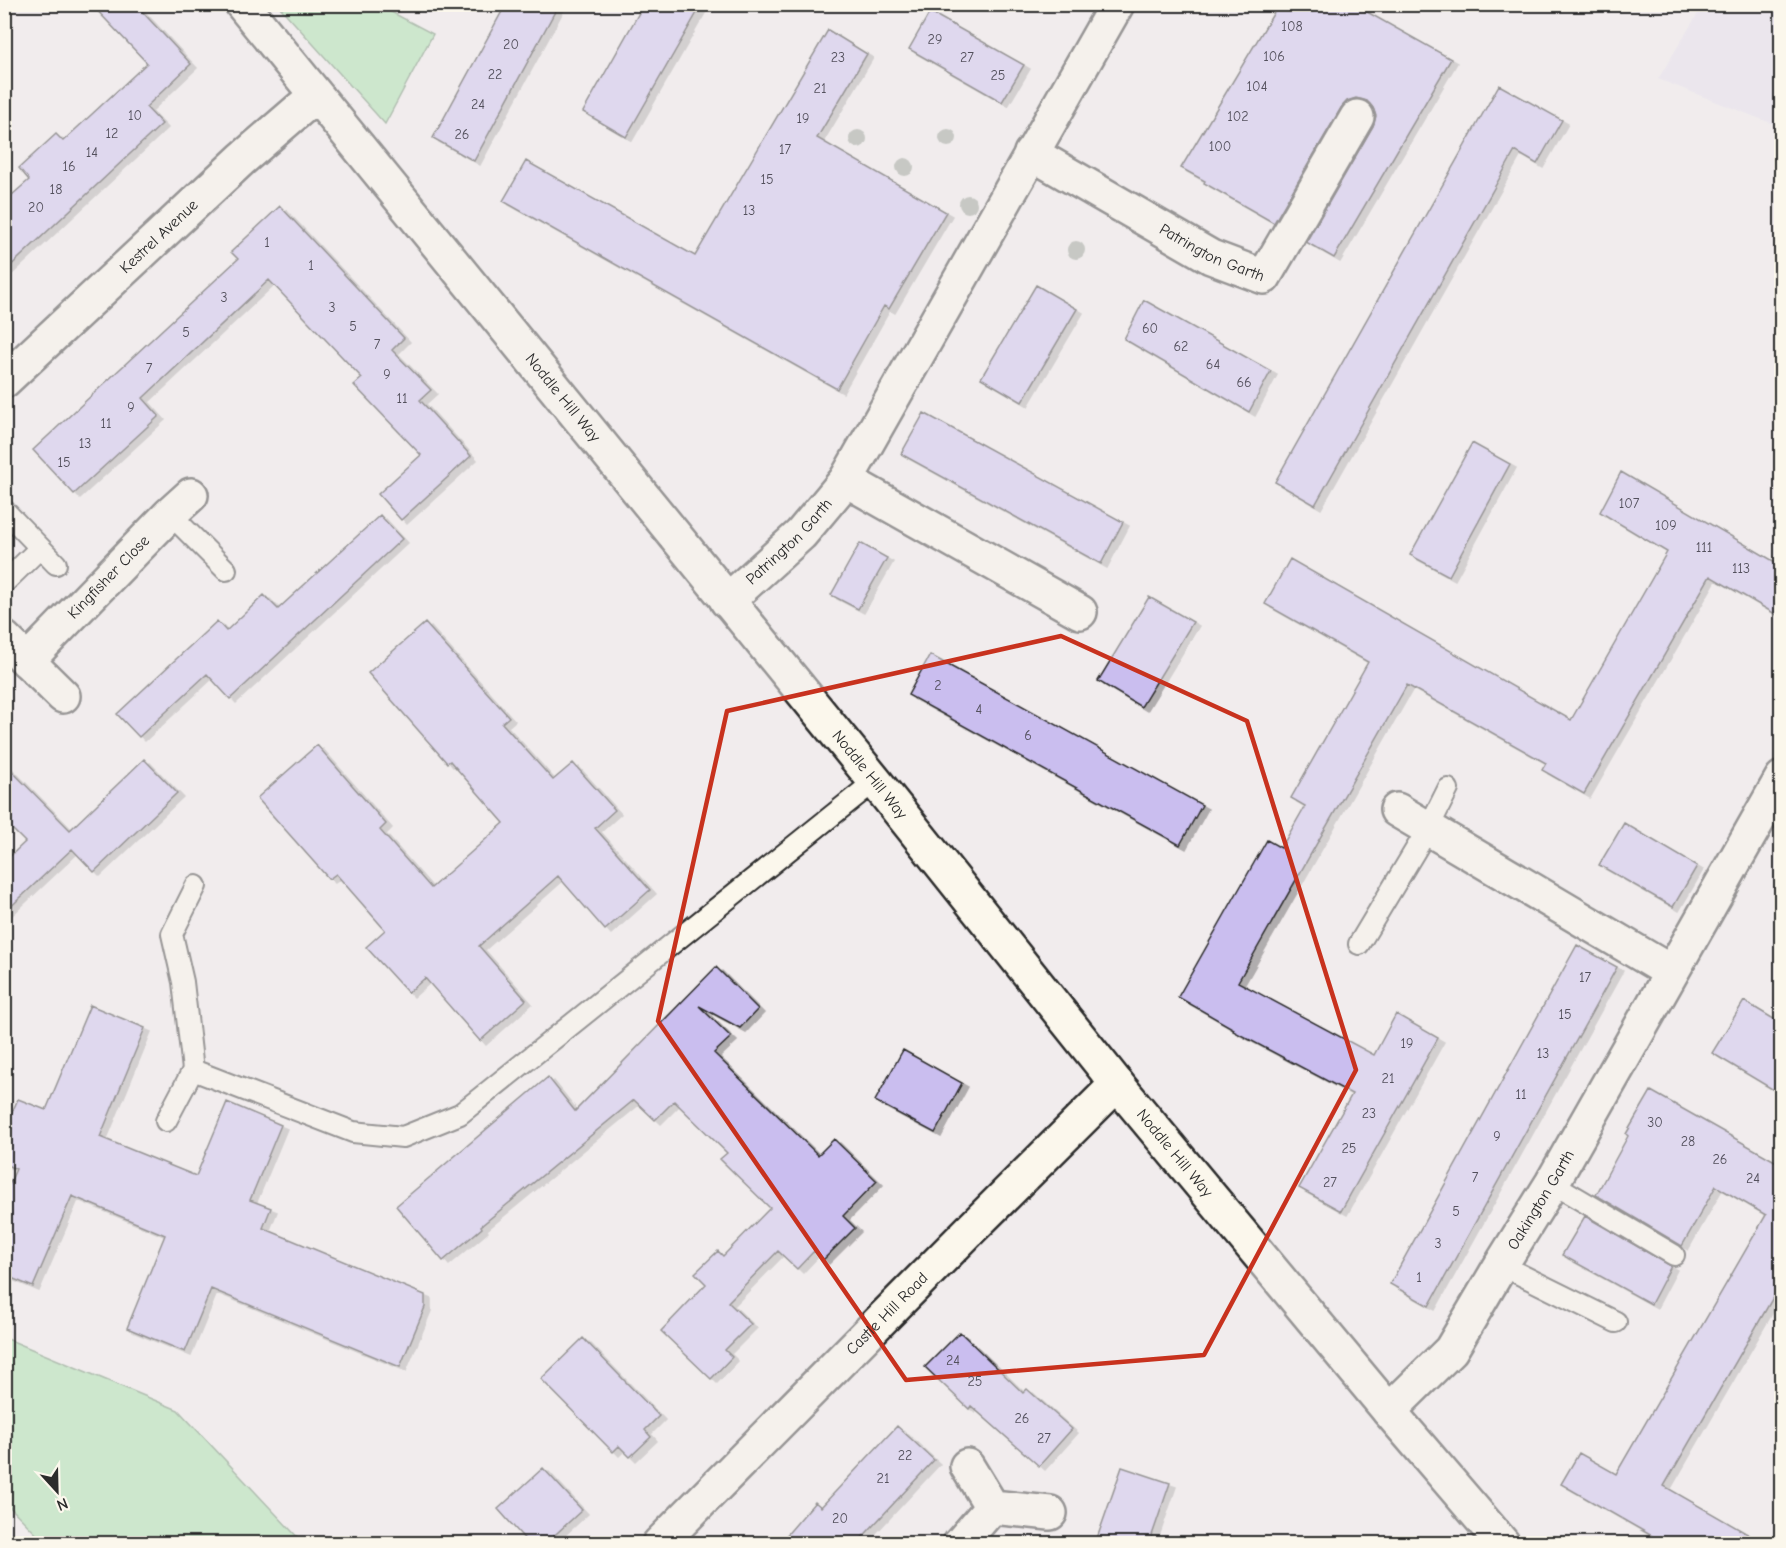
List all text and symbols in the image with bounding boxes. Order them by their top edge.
house number: 108 [1281,18,1303,35]
house number: 29 [928,31,942,48]
house number: 20 [503,36,519,53]
house number: 106 [1263,48,1285,65]
house number: 23 [831,49,845,66]
house number: 27 [960,49,974,66]
house number: 22 [488,66,502,83]
house number: 25 [991,67,1005,84]
house number: 104 [1247,78,1268,95]
house number: 21 [814,80,826,97]
house number: 24 [471,96,485,113]
house number: 10 [128,107,142,124]
house number: 102 [1227,108,1249,125]
house number: 19 [797,110,809,127]
house number: 12 [106,125,118,142]
house number: 26 [455,126,469,143]
house number: 100 [1209,138,1231,155]
house number: 17 [779,141,791,158]
house number: 14 [86,144,98,161]
house number: 16 [62,158,76,175]
house number: 15 [760,171,774,188]
house number: 18 [50,181,62,198]
street label: Kestrel Avenue [116,196,202,277]
house number: 20 [28,199,44,216]
house number: 13 [743,202,755,219]
street label: Patrington Garth [1156,220,1267,285]
house number: 1 [264,234,270,251]
house number: 1 [308,257,314,274]
house number: 3 [220,289,228,306]
house number: 3 [328,299,336,316]
house number: 5 [349,318,357,335]
house number: 60 [1142,320,1158,337]
house number: 5 [182,324,190,341]
house number: 7 [374,336,381,353]
house number: 62 [1174,338,1188,355]
street label: Noddle Hill Way [522,350,605,446]
house number: 64 [1206,356,1220,373]
house number: 7 [146,360,153,377]
house number: 9 [383,366,391,383]
house number: 66 [1236,374,1252,391]
house number: 11 [396,390,408,407]
house number: 9 [127,399,135,416]
house number: 11 [100,415,112,432]
house number: 13 [79,435,91,452]
house number: 15 [57,454,71,471]
street label: Patrington Garth [742,495,836,588]
house number: 107 [1619,495,1640,512]
house number: 109 [1655,517,1677,534]
street label: Kingfisher Close [64,532,153,623]
house number: 111 [1696,539,1712,556]
house number: 113 [1732,560,1750,577]
house number: 2 [934,677,942,694]
house number: 4 [976,701,983,718]
street label: Noddle Hill Way [829,727,911,823]
house number: 6 [1024,727,1032,744]
house number: 17 [1579,969,1591,986]
house number: 15 [1558,1006,1572,1023]
house number: 19 [1401,1035,1413,1052]
house number: 13 [1537,1045,1549,1062]
house number: 21 [1382,1070,1394,1087]
house number: 11 [1515,1086,1527,1103]
house number: 23 [1362,1105,1376,1122]
street label: Noddle Hill Way [1133,1106,1217,1201]
house number: 30 [1647,1114,1663,1131]
house number: 9 [1493,1128,1501,1145]
house number: 28 [1681,1133,1695,1150]
house number: 25 [1342,1140,1356,1157]
street label: Oakington Garth [1504,1147,1578,1253]
house number: 26 [1713,1151,1727,1168]
house number: 7 [1472,1169,1479,1186]
house number: 24 [1746,1170,1760,1187]
house number: 27 [1323,1174,1337,1191]
house number: 5 [1452,1203,1460,1220]
house number: 3 [1434,1235,1442,1252]
street label: Castle Hill Road [842,1269,932,1359]
house number: 1 [1416,1269,1422,1286]
house number: 24 [946,1352,960,1369]
house number: 25 [968,1373,982,1390]
house number: 26 [1015,1410,1029,1427]
house number: 27 [1037,1430,1051,1447]
house number: 22 [898,1447,912,1464]
north arrow [27,1461,87,1521]
house number: 21 [877,1470,889,1487]
text: N [54,1494,70,1514]
house number: 20 [832,1510,848,1527]

